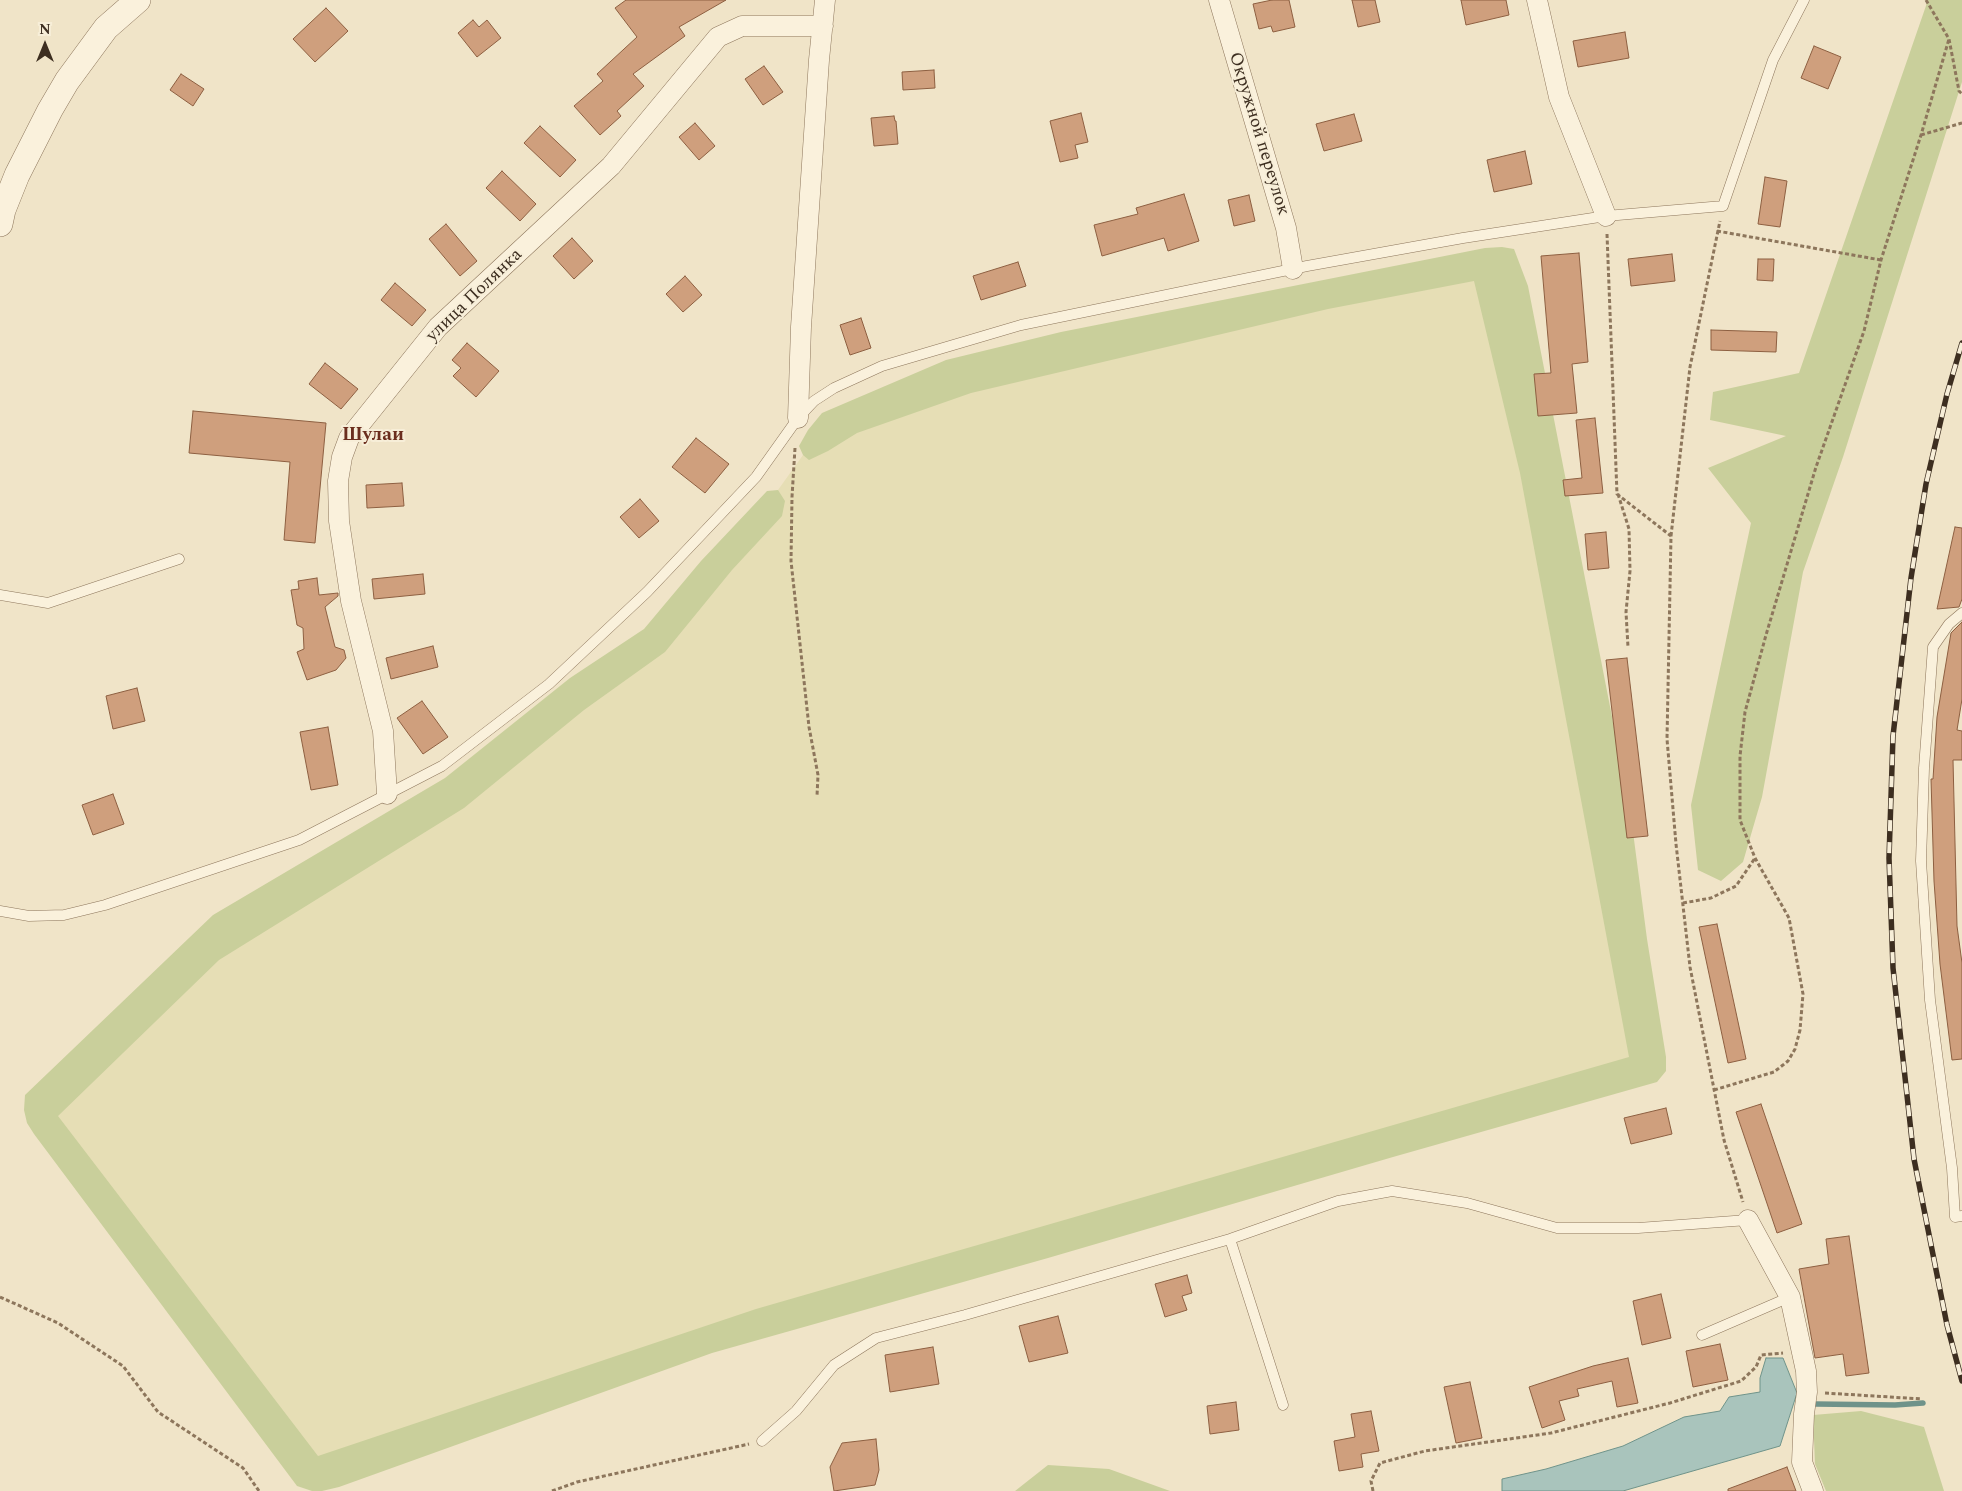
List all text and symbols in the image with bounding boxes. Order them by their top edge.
text: N [39,19,51,40]
north arrow [20,20,70,70]
street label: Окружной переулок [1223,50,1293,218]
street label: улица Полянка [422,245,528,347]
district label: Шулаи [342,425,404,447]

